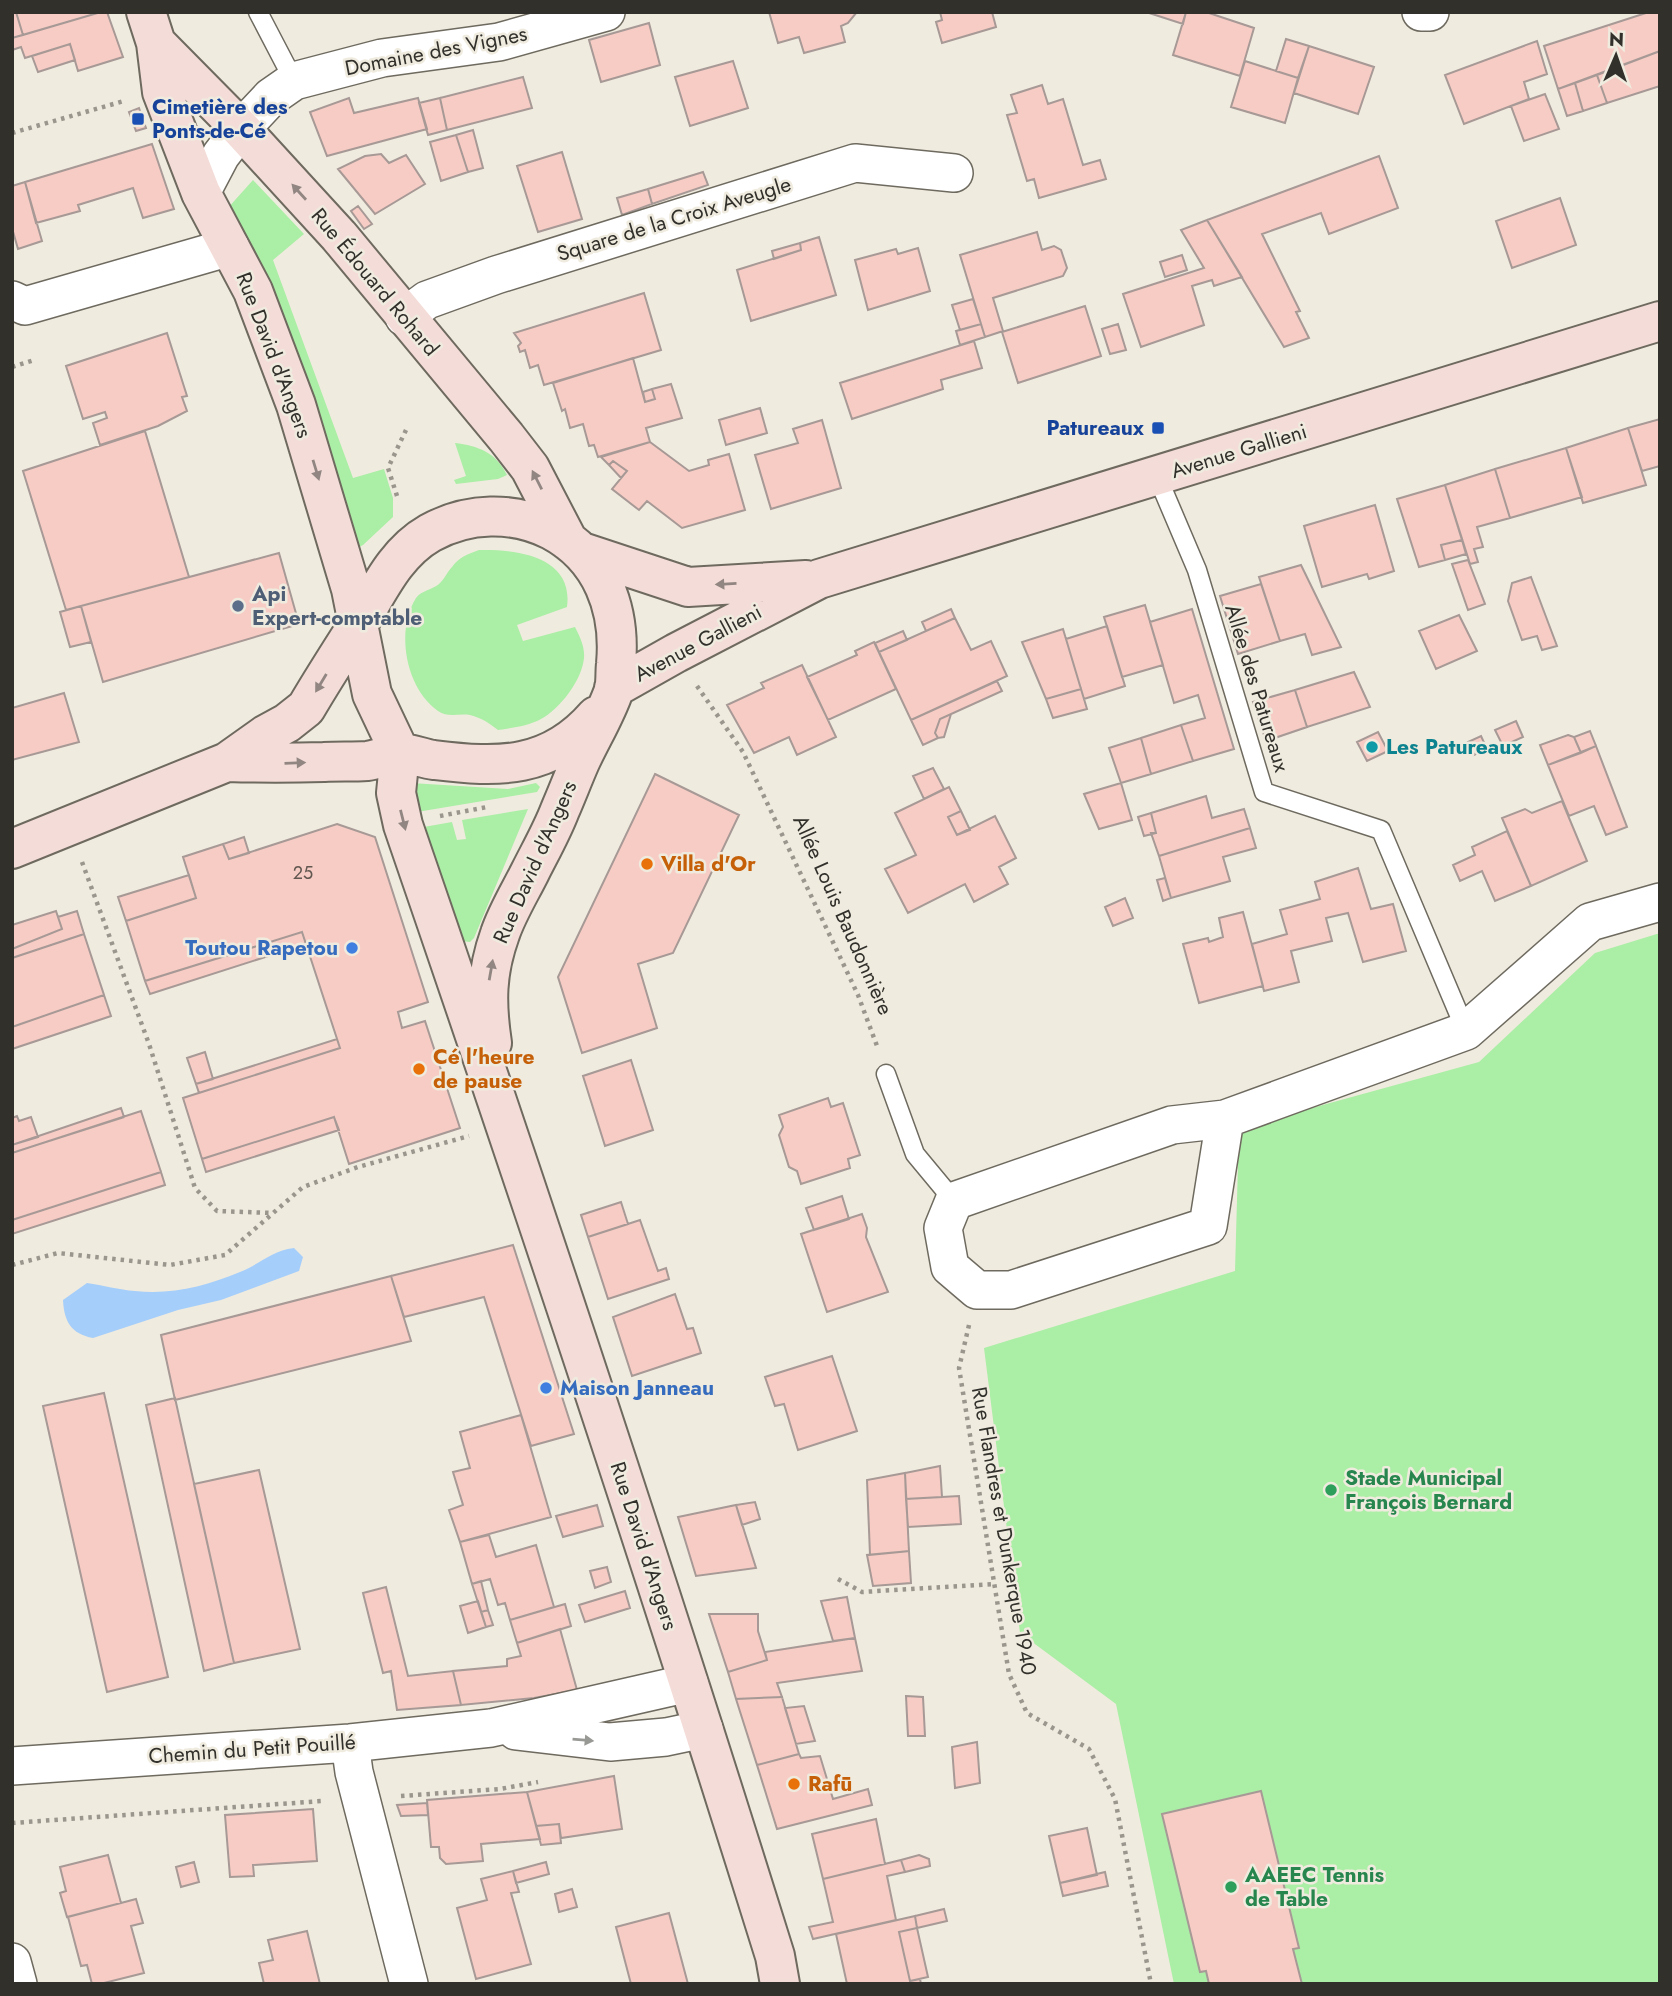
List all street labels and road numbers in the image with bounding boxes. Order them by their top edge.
street label: Domaine des Vignes [342,19,530,83]
street label: Square de la Croix Aveugle [553,169,795,269]
street label: Rue Édouard Rohard [304,201,446,363]
street label: Rue David d'Angers [229,268,319,442]
street label: Avenue Gallieni [1167,416,1311,486]
street label: Avenue Gallieni [629,597,767,689]
street label: Allée des Patureaux [1217,601,1297,776]
street label: Rue David d'Angers [486,776,584,948]
street label: Allée Louis Baudonnière [785,810,901,1020]
street label: Rue Flandres et Dunkerque 1940 [964,1384,1044,1678]
street label: Rue David d'Angers [603,1458,685,1634]
street label: Chemin du Petit Pouillé [147,1727,357,1771]

